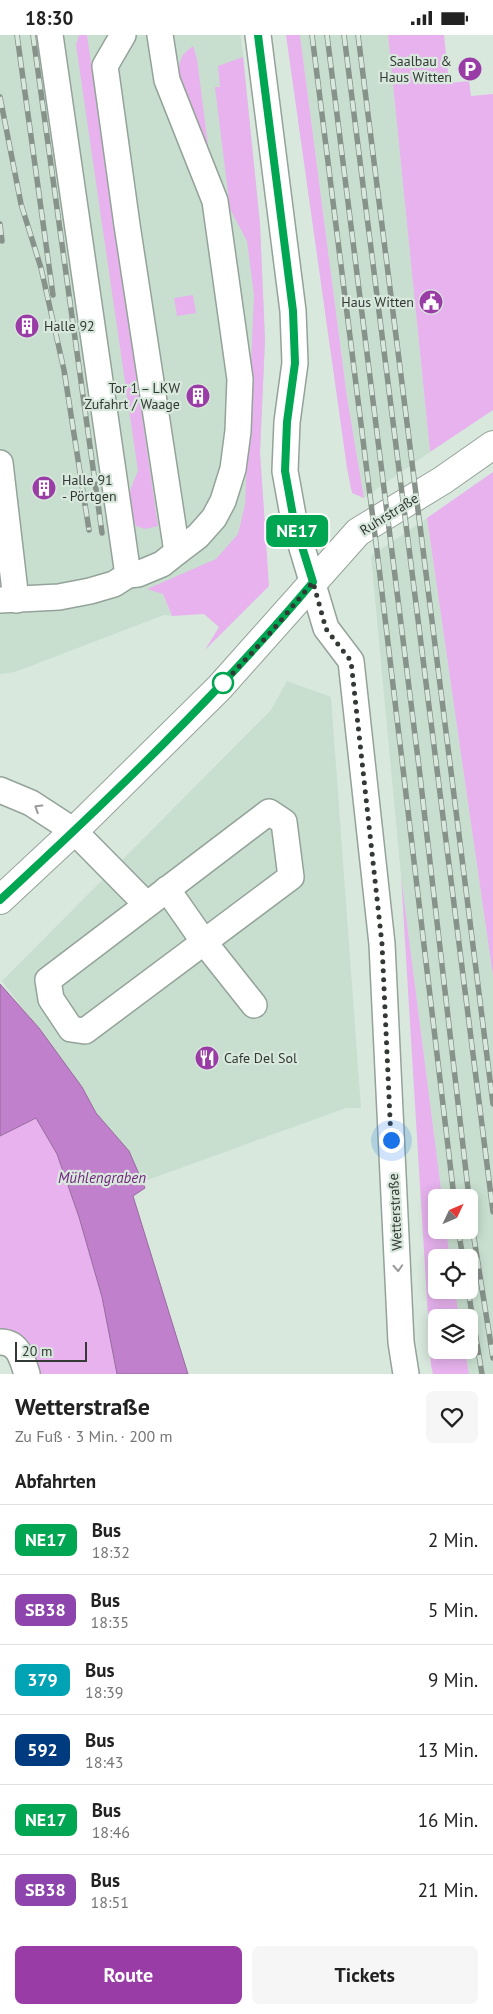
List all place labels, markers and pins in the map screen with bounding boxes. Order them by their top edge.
place label: Saalbau & Haus Witten [379,52,452,86]
parking icon: Saalbau & Haus Witten [457,56,483,82]
public building icon: Haus Witten [418,289,444,315]
place label: Haus Witten [341,293,414,311]
building icon: Halle 92 [14,313,40,339]
place label: Halle 92 [44,317,95,335]
place label: Tor 1 – LKW Zufahrt / Waage [84,379,180,413]
building icon: Tor 1 – LKW Zufahrt / Waage [185,383,211,409]
place label: Halle 91 - Pörtgen [62,471,117,505]
building icon: Halle 91 - Pörtgen [31,475,57,501]
unlabelled marker [212,672,234,694]
restaurant icon: Cafe Del Sol [194,1045,220,1071]
place label: Cafe Del Sol [224,1049,297,1067]

